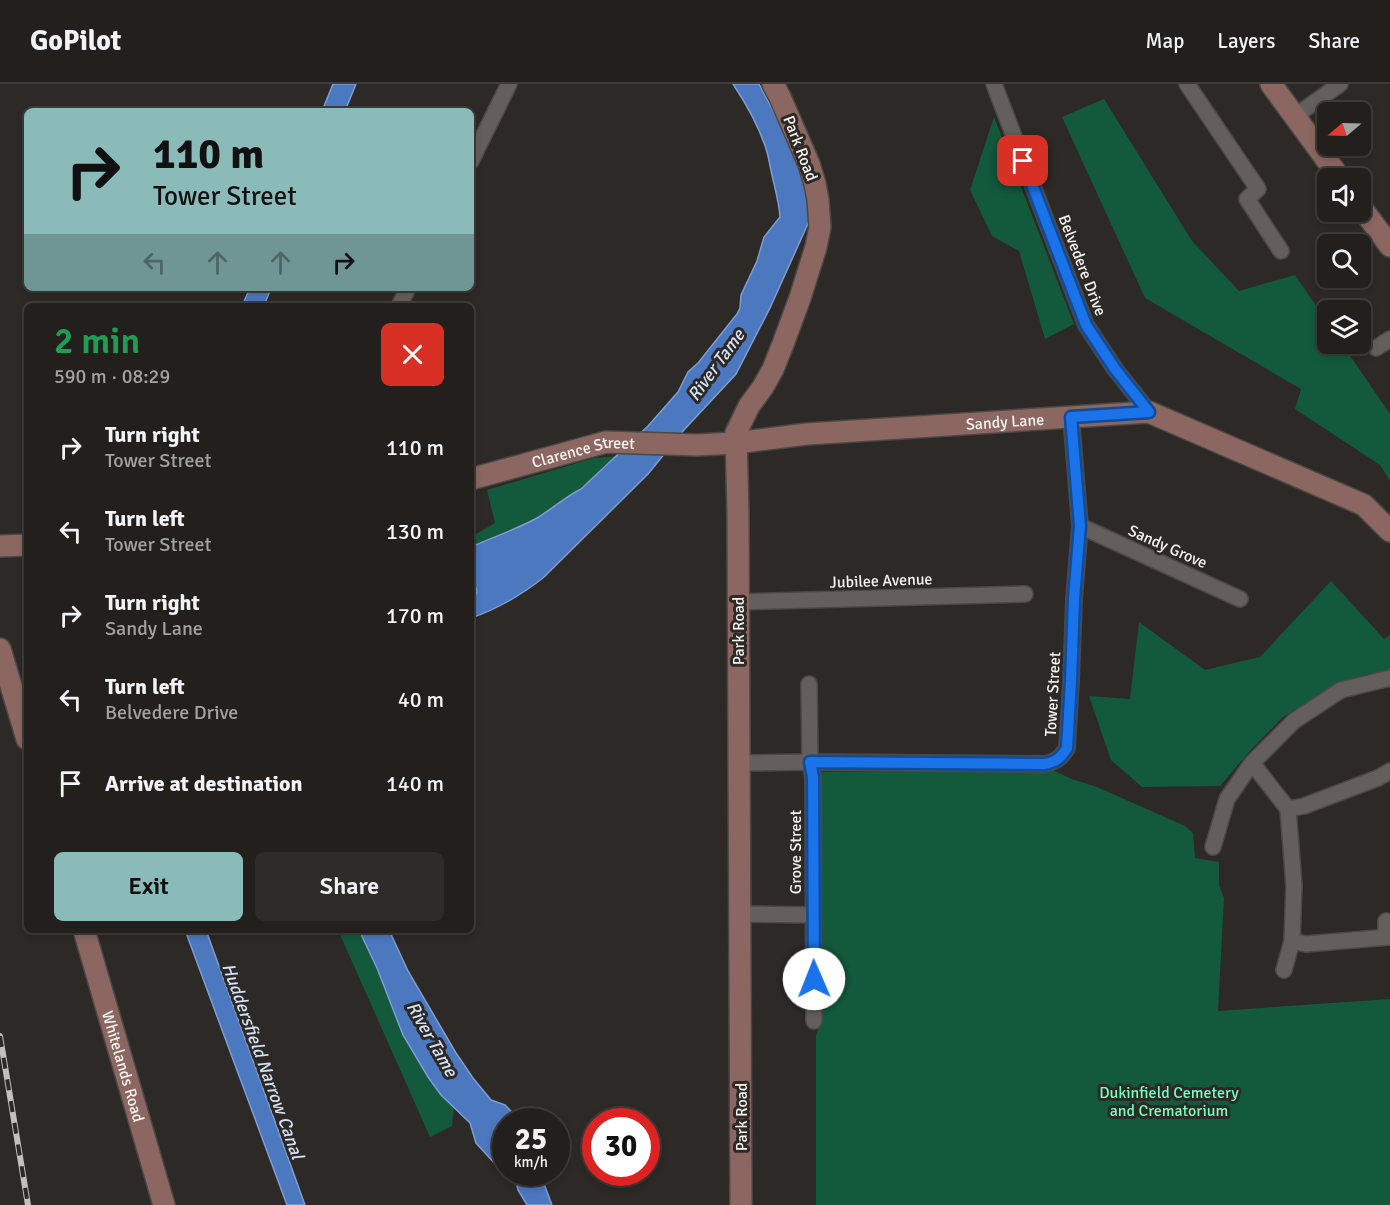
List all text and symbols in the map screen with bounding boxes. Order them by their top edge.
text: GoPilot [30,24,121,58]
text: Map [1146,28,1184,54]
text: Layers [1217,28,1275,54]
text: Share [1308,28,1360,54]
north arrow [1317,102,1371,156]
map controls [1317,102,1371,354]
street label: Park Road [778,113,822,184]
text: 110 m [153,129,264,180]
icon: right [54,132,132,210]
pin [997,135,1048,186]
icon: arrive [1006,144,1039,177]
button: sound [1317,168,1371,222]
text: Tower Street [153,180,297,213]
street label: Belvedere Drive [1054,212,1111,319]
button: search [1317,234,1371,288]
icon: left [138,246,171,279]
icon: ahead [201,246,234,279]
icon: ahead [264,246,297,279]
icon: right [327,246,360,279]
button: layers [1317,300,1371,354]
text: 2 min [54,319,140,364]
button: close [381,323,444,386]
water label: River Tame [683,324,750,405]
text: 590 m · 08:29 [54,364,170,389]
street label: Sandy Lane [965,410,1045,435]
text: Turn right [105,421,200,448]
icon: right [54,431,87,464]
street label: Clarence Street [530,433,635,473]
text: 110 m [386,434,444,461]
text: Tower Street [105,448,211,473]
text: Turn left [105,505,185,532]
icon: left [54,515,87,548]
text: 130 m [386,518,444,545]
street label: Sandy Grove [1125,521,1210,573]
text: Tower Street [105,532,211,557]
street label: Jubilee Avenue [829,569,933,593]
text: Turn right [105,589,200,616]
street label: Park Road [729,597,749,665]
icon: right [54,599,87,632]
text: 170 m [386,602,444,629]
text: Sandy Lane [105,616,203,641]
street label: Tower Street [1041,651,1065,737]
text: Turn left [105,673,185,700]
icon: left [54,683,87,716]
text: 40 m [398,686,444,713]
text: Belvedere Drive [105,700,238,725]
icon: arrive [54,767,87,800]
text: Arrive at destination [105,770,302,797]
text: 140 m [386,770,444,797]
street label: Grove Street [786,809,806,894]
button: Exit [54,852,243,921]
button: Share [255,852,444,921]
position arrow [782,947,846,1011]
water label: Huddersfield Narrow Canal [217,960,309,1164]
water label: River Tame [402,998,463,1081]
street label: Whitelands Road [97,1009,148,1125]
street label: Park Road [732,1083,752,1151]
park label: Dukinfield Cemetery and Crematorium [1099,1083,1239,1121]
speed limit sign: 30 [582,1108,660,1186]
text: 25 [515,1121,547,1158]
text: km/h [514,1153,548,1171]

